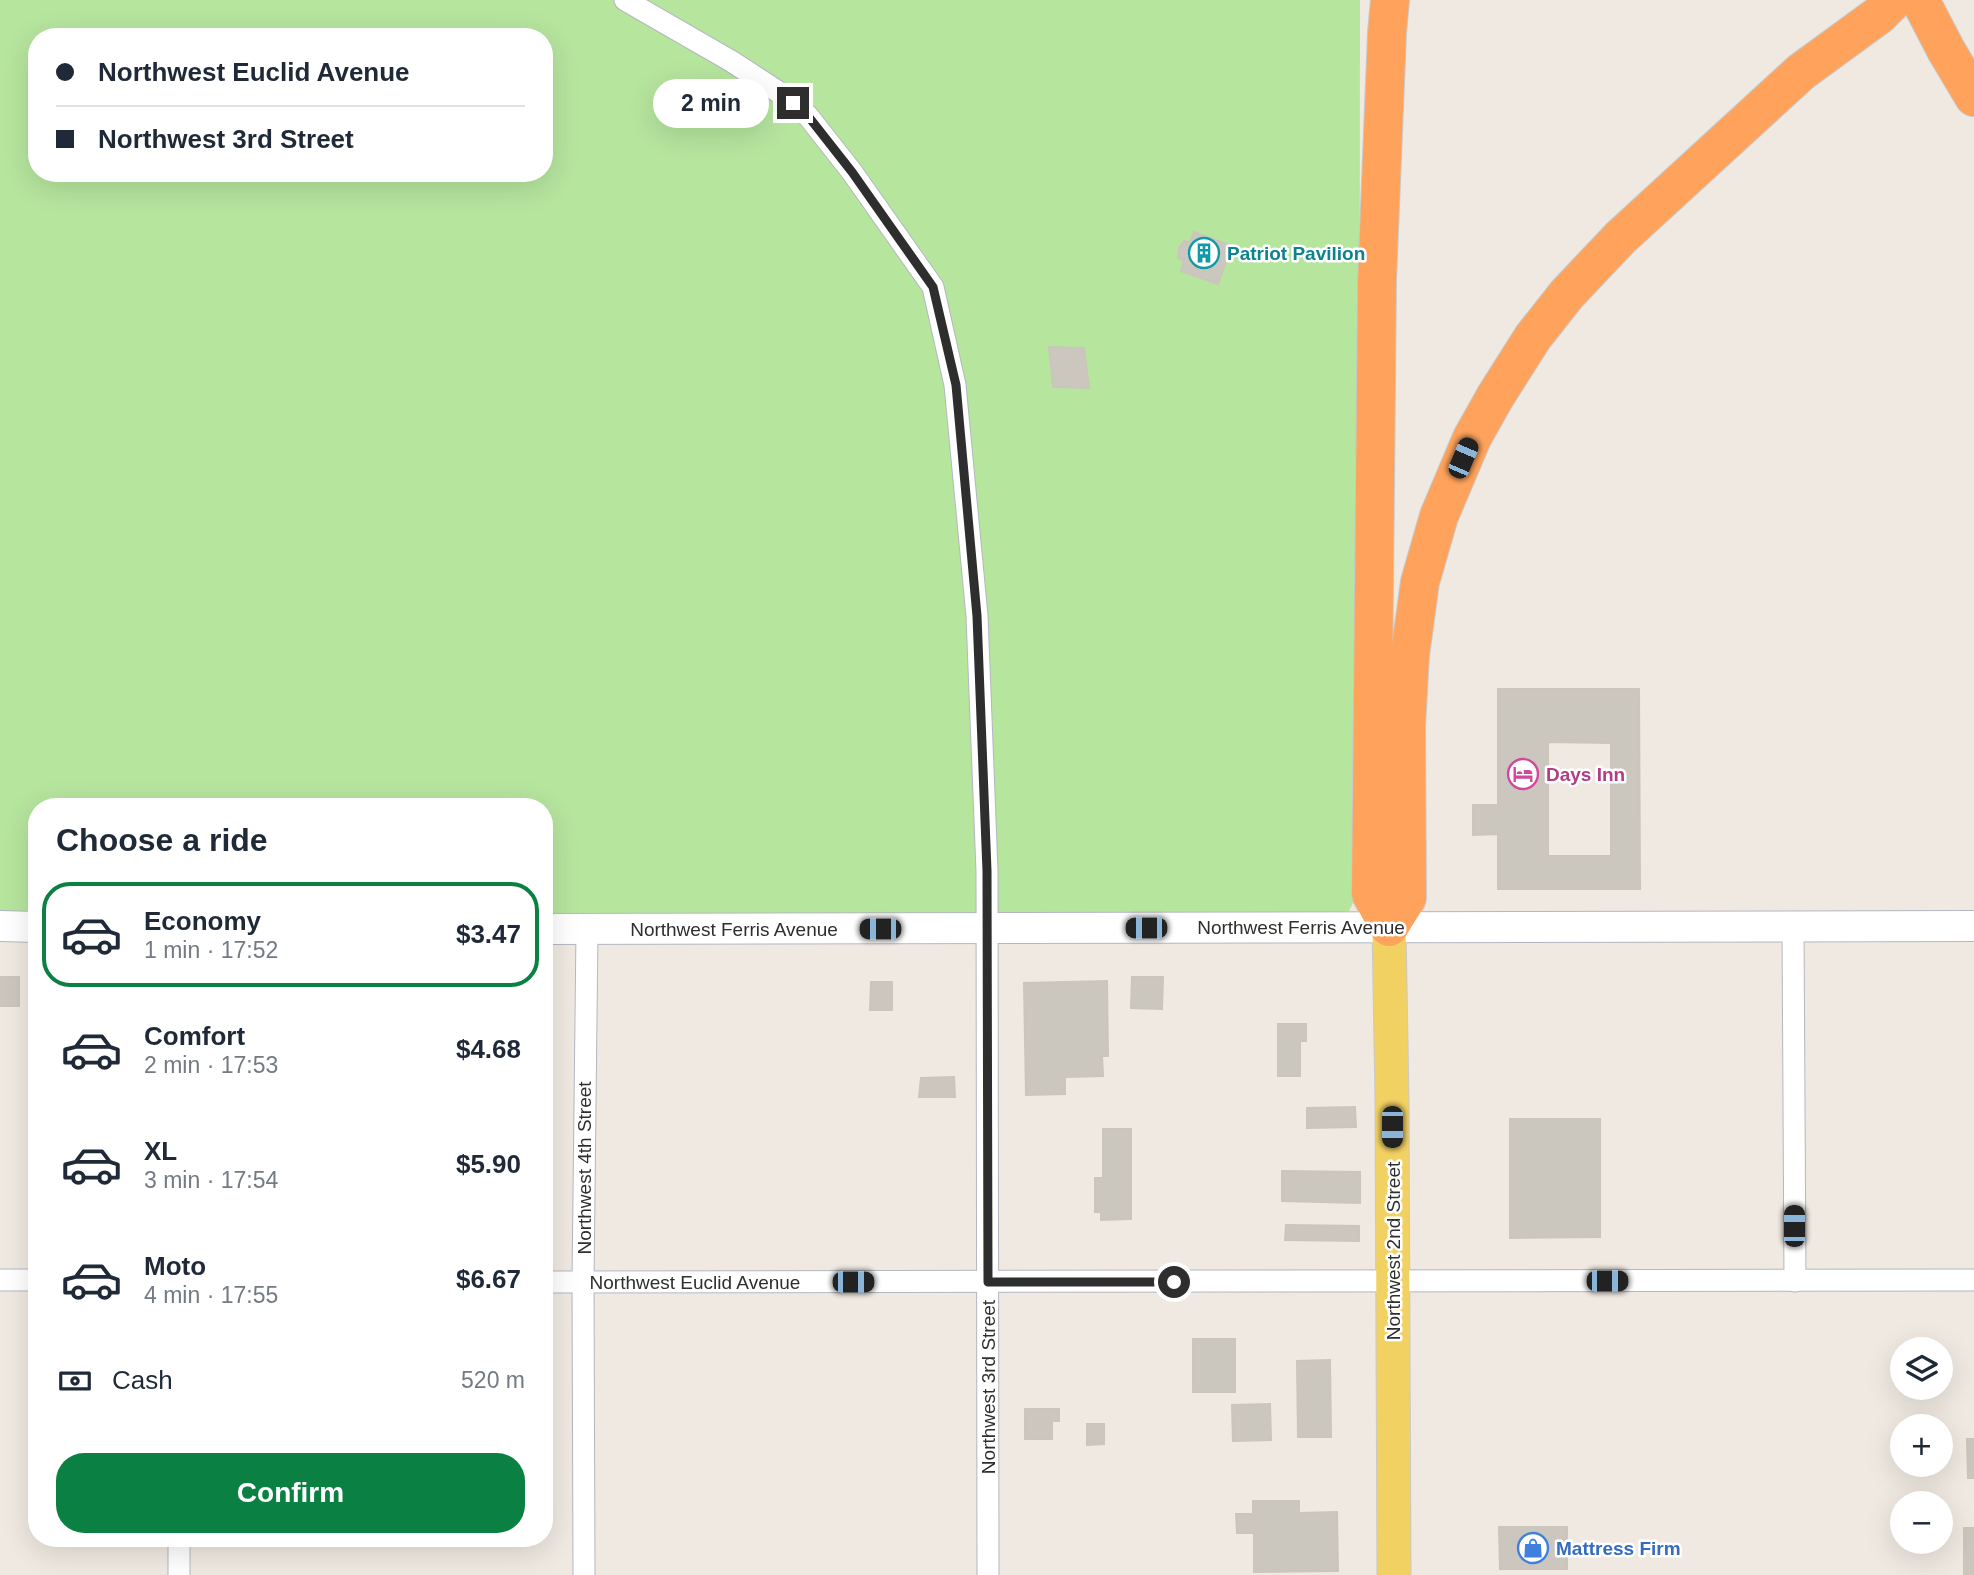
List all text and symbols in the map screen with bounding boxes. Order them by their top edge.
text: Northwest Euclid Avenue [98,57,410,87]
callout: 2 min [653,78,768,128]
route end [777,87,809,119]
text: 2 min [681,90,741,116]
text: Northwest 3rd Street [98,124,354,154]
building icon: Patriot Pavilion [1187,236,1221,270]
place label: Patriot Pavilion [1227,243,1365,264]
car [1446,435,1481,481]
hotel icon: Days Inn [1506,757,1540,791]
place label: Days Inn [1546,764,1625,785]
text: Choose a ride [56,822,268,858]
icon: car [60,903,123,966]
text: Economy [144,906,261,936]
street label: Northwest Ferris Avenue [1197,917,1405,938]
car [1126,918,1168,939]
text: $3.47 [456,919,521,949]
street label: Northwest Ferris Avenue [630,919,838,940]
car [860,919,902,940]
text: 1 min · 17:52 [144,937,278,963]
icon: car [60,1018,123,1081]
text: Comfort [144,1021,245,1051]
text: $4.68 [456,1034,521,1064]
text: 2 min · 17:53 [144,1052,278,1078]
street label: Northwest 4th Street [574,1081,595,1255]
car [1382,1106,1403,1148]
icon: car [60,1133,123,1196]
text: XL [144,1136,177,1166]
text: $5.90 [456,1149,521,1179]
street label: Northwest 2nd Street [1383,1161,1404,1340]
text: 3 min · 17:54 [144,1167,278,1193]
car [1784,1205,1805,1247]
icon: car [60,1248,123,1311]
text: Moto [144,1251,206,1281]
text: $6.67 [456,1264,521,1294]
route start [1158,1266,1190,1298]
car [1587,1271,1629,1292]
street label: Northwest Euclid Avenue [590,1272,800,1293]
car [833,1272,875,1293]
text: 4 min · 17:55 [144,1282,278,1308]
street label: Northwest 3rd Street [978,1299,999,1474]
map controls [1890,1337,1953,1554]
button: layers [1890,1337,1953,1400]
icon: cash [56,1362,94,1400]
text: Cash [112,1365,173,1395]
text: 520 m [461,1367,525,1393]
button: + [1890,1414,1953,1477]
button: Confirm [56,1453,525,1533]
button: − [1890,1491,1953,1554]
shop icon: Mattress Firm [1516,1531,1550,1565]
place label: Mattress Firm [1556,1538,1681,1559]

